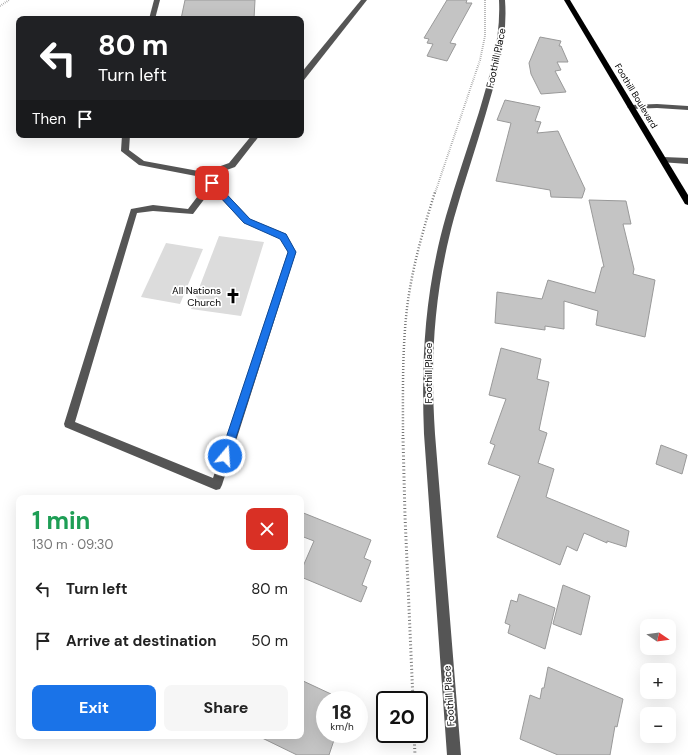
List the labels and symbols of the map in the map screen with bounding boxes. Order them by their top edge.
street label: Foothill Place [483,27,509,89]
street label: Foothill Boulevard [612,61,660,131]
pin [195,166,229,200]
place label: All Nations Church [172,284,221,309]
church icon: All Nations Church [224,287,242,305]
street label: Foothill Place [422,342,435,403]
position arrow [204,435,246,477]
north arrow [640,619,676,655]
street label: Foothill Place [440,665,458,727]
speed limit sign: 20 [376,691,428,743]

